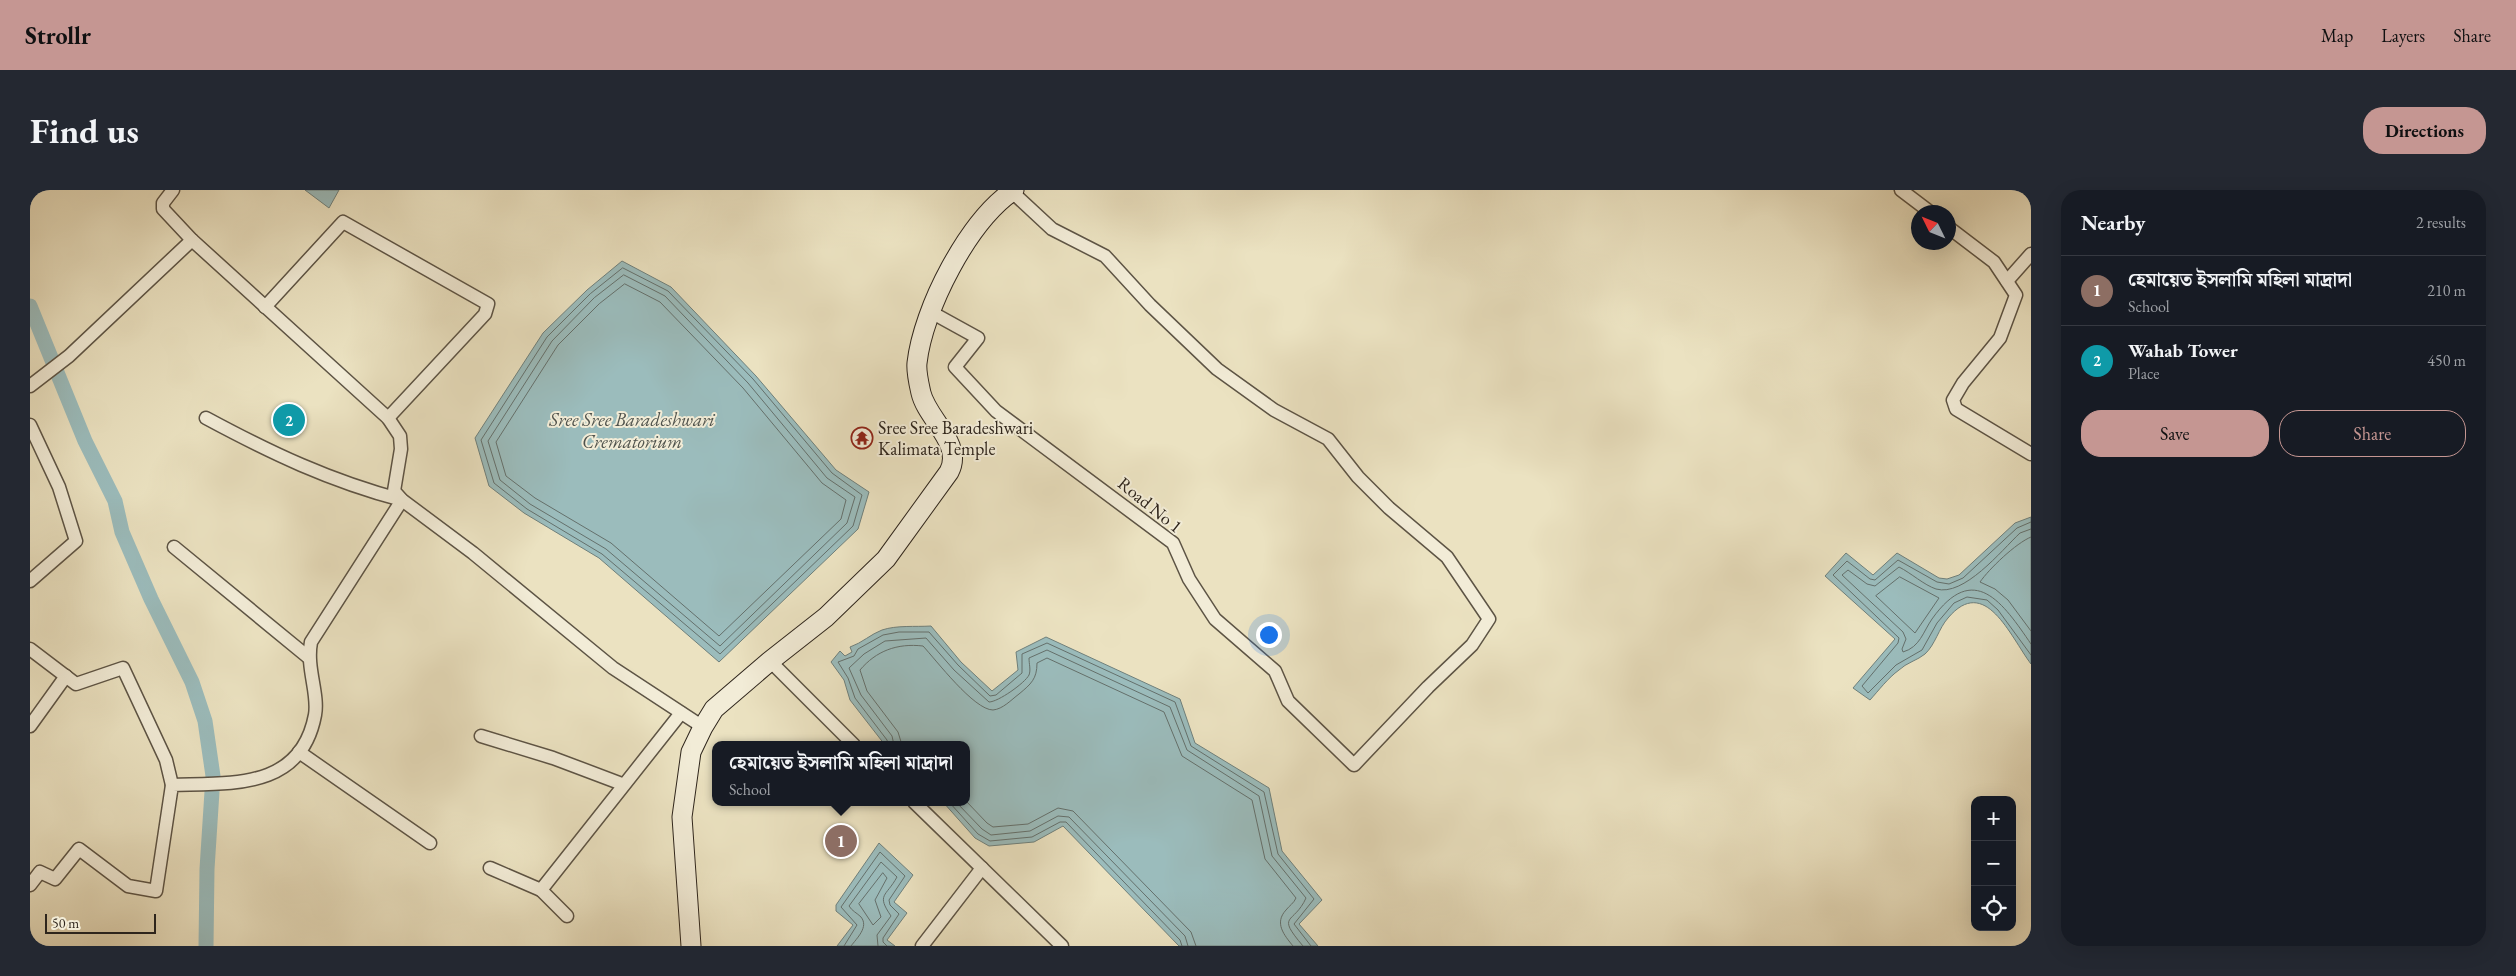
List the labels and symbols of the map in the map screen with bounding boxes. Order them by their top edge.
north arrow [1911,205,1956,250]
pin: 2 [273,401,305,439]
water label: Sree Sree Baradeshwari Crematorium [548,407,716,454]
place label: Sree Sree Baradeshwari Kalimata Temple [878,416,1034,460]
temple icon: Sree Sree Baradeshwari Kalimata Temple [850,426,874,450]
street label: Road No 1 [1113,472,1187,538]
your location [1256,622,1282,648]
pin: 1 [825,822,857,860]
scale bar [45,911,156,934]

